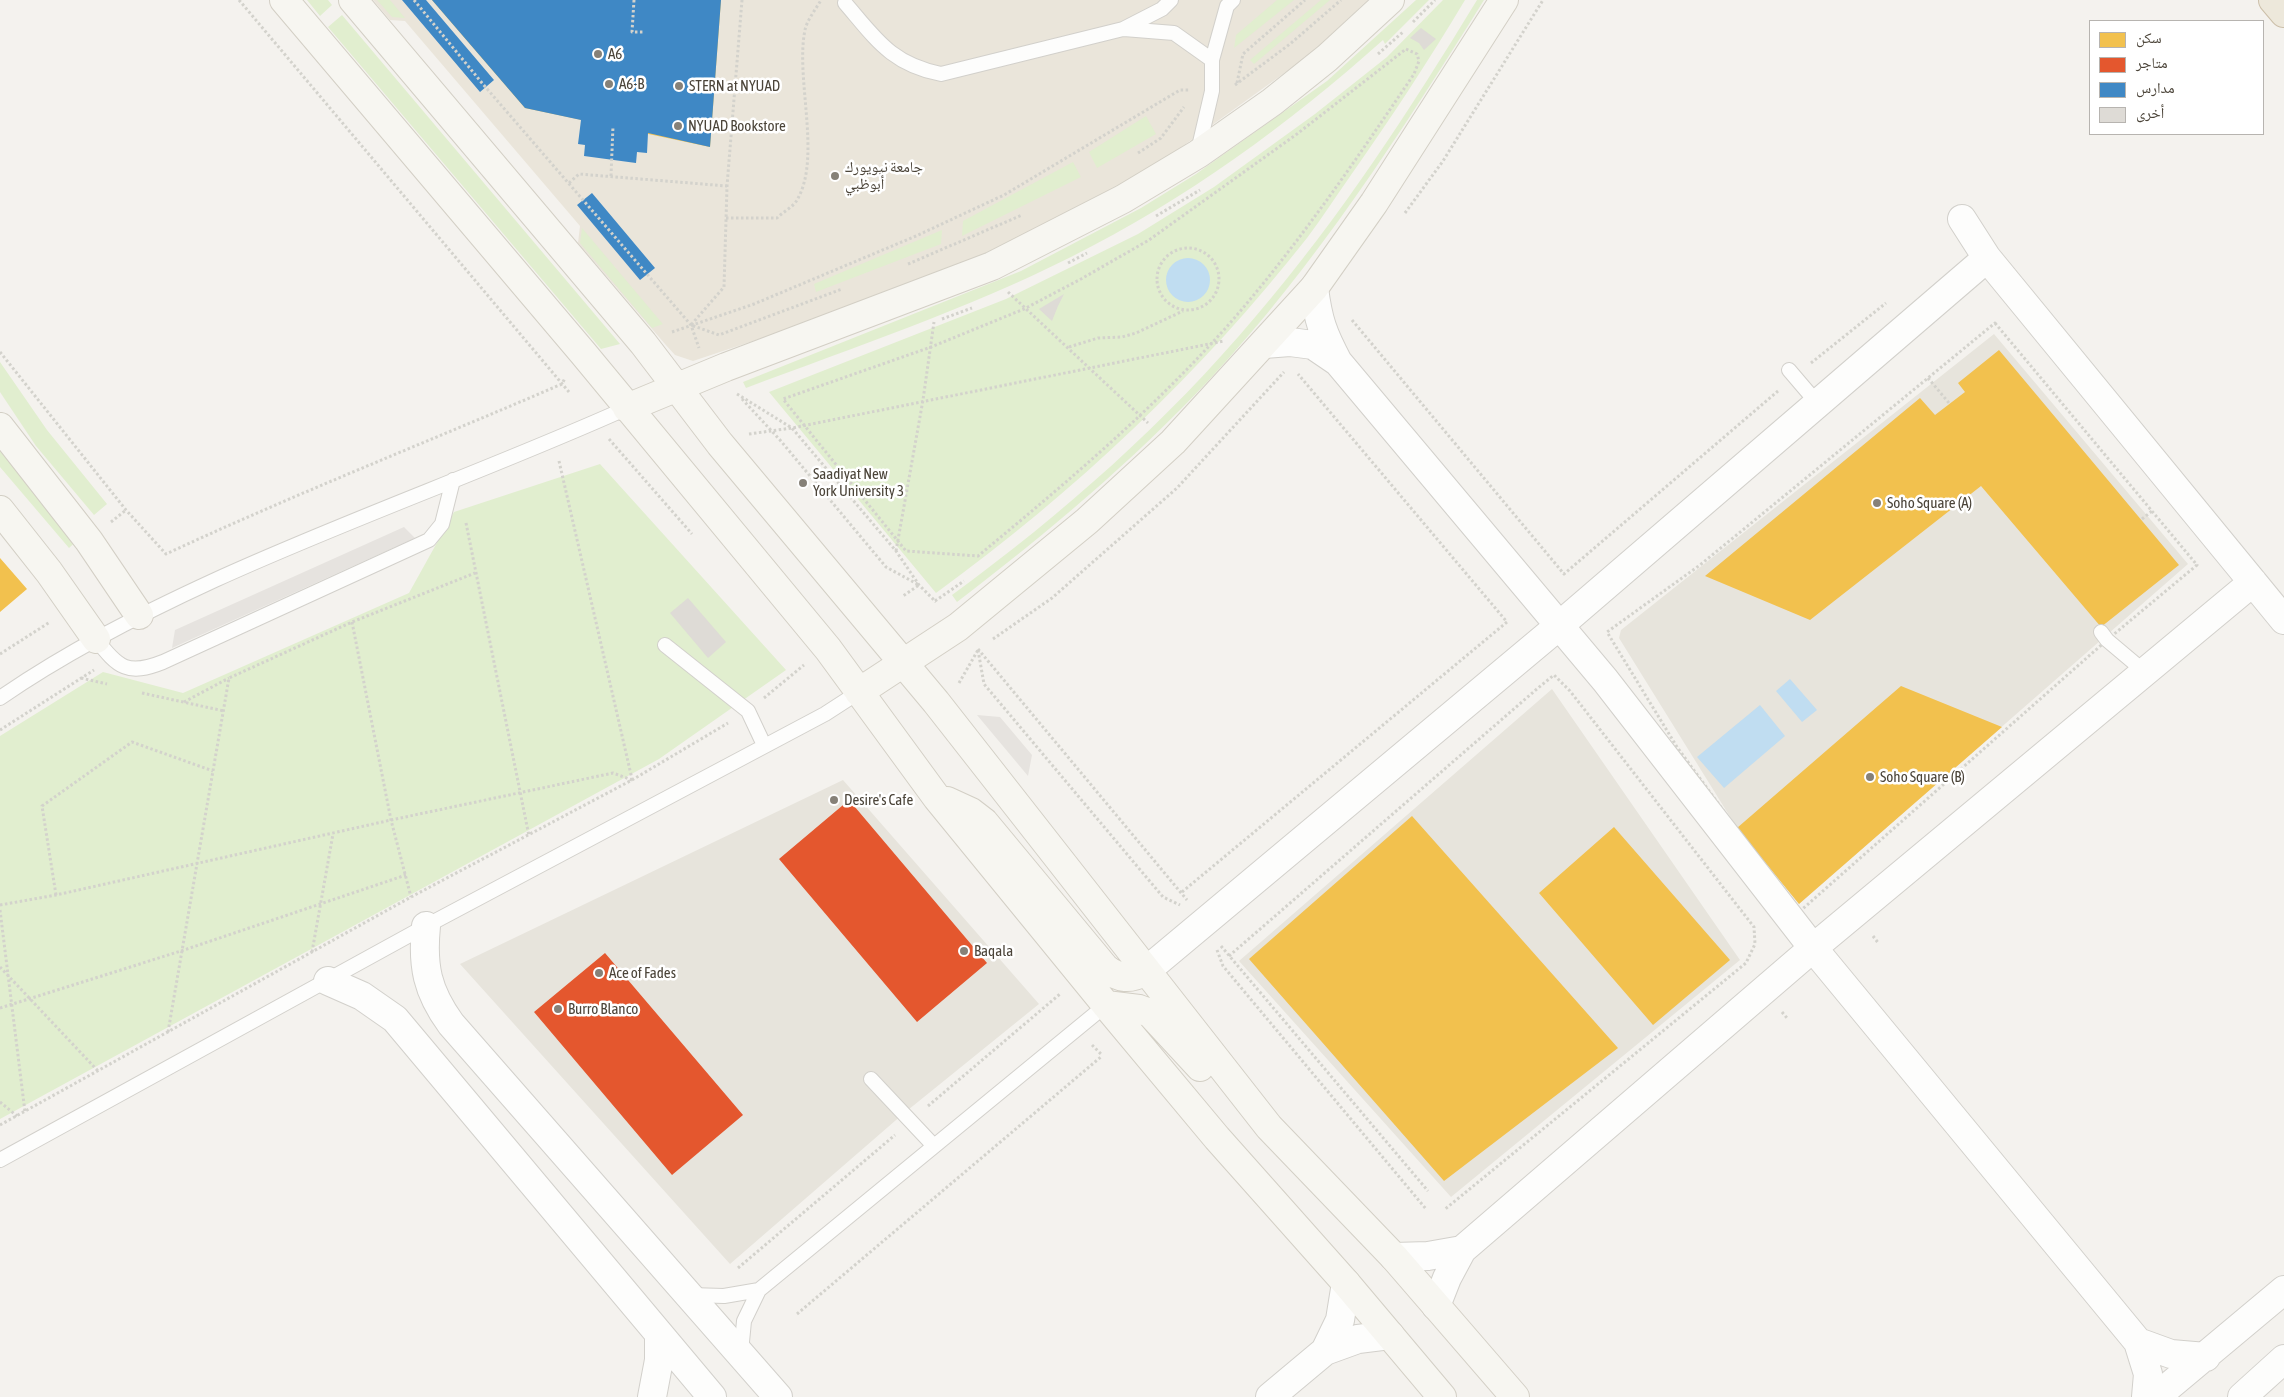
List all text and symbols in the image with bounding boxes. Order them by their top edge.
legend [2089,20,2264,135]
text: سكن [2136,29,2162,46]
place label: A6 [608,45,622,63]
marker: A6 [592,48,604,60]
text: متاجر [2136,54,2168,71]
place label: A6-B [619,75,644,93]
place label: STERN at NYUAD [689,77,780,95]
marker: A6-B [603,78,615,90]
text: مدارس [2136,79,2175,96]
marker: STERN at NYUAD [673,80,685,92]
text: أخرى [2136,104,2164,121]
place label: NYUAD Bookstore [688,117,786,135]
marker: NYUAD Bookstore [672,120,684,132]
place label: جامعة نيويورك أبوظبي [845,158,923,193]
marker: جامعة نيويورك أبوظبي [829,170,841,182]
place label: Saadiyat New York University 3 [813,465,904,500]
marker: Saadiyat New York University 3 [797,477,809,489]
place label: Soho Square (A) [1887,494,1972,512]
marker: Soho Square (A) [1871,497,1883,509]
place label: Soho Square (B) [1880,768,1965,786]
marker: Soho Square (B) [1864,771,1876,783]
place label: Desire's Cafe [844,791,913,809]
marker: Desire's Cafe [828,794,840,806]
place label: Baqala [974,942,1013,960]
marker: Baqala [958,945,970,957]
place label: Ace of Fades [609,964,676,982]
marker: Ace of Fades [593,967,605,979]
place label: Burro Blanco [568,1000,638,1018]
marker: Burro Blanco [552,1003,564,1015]

